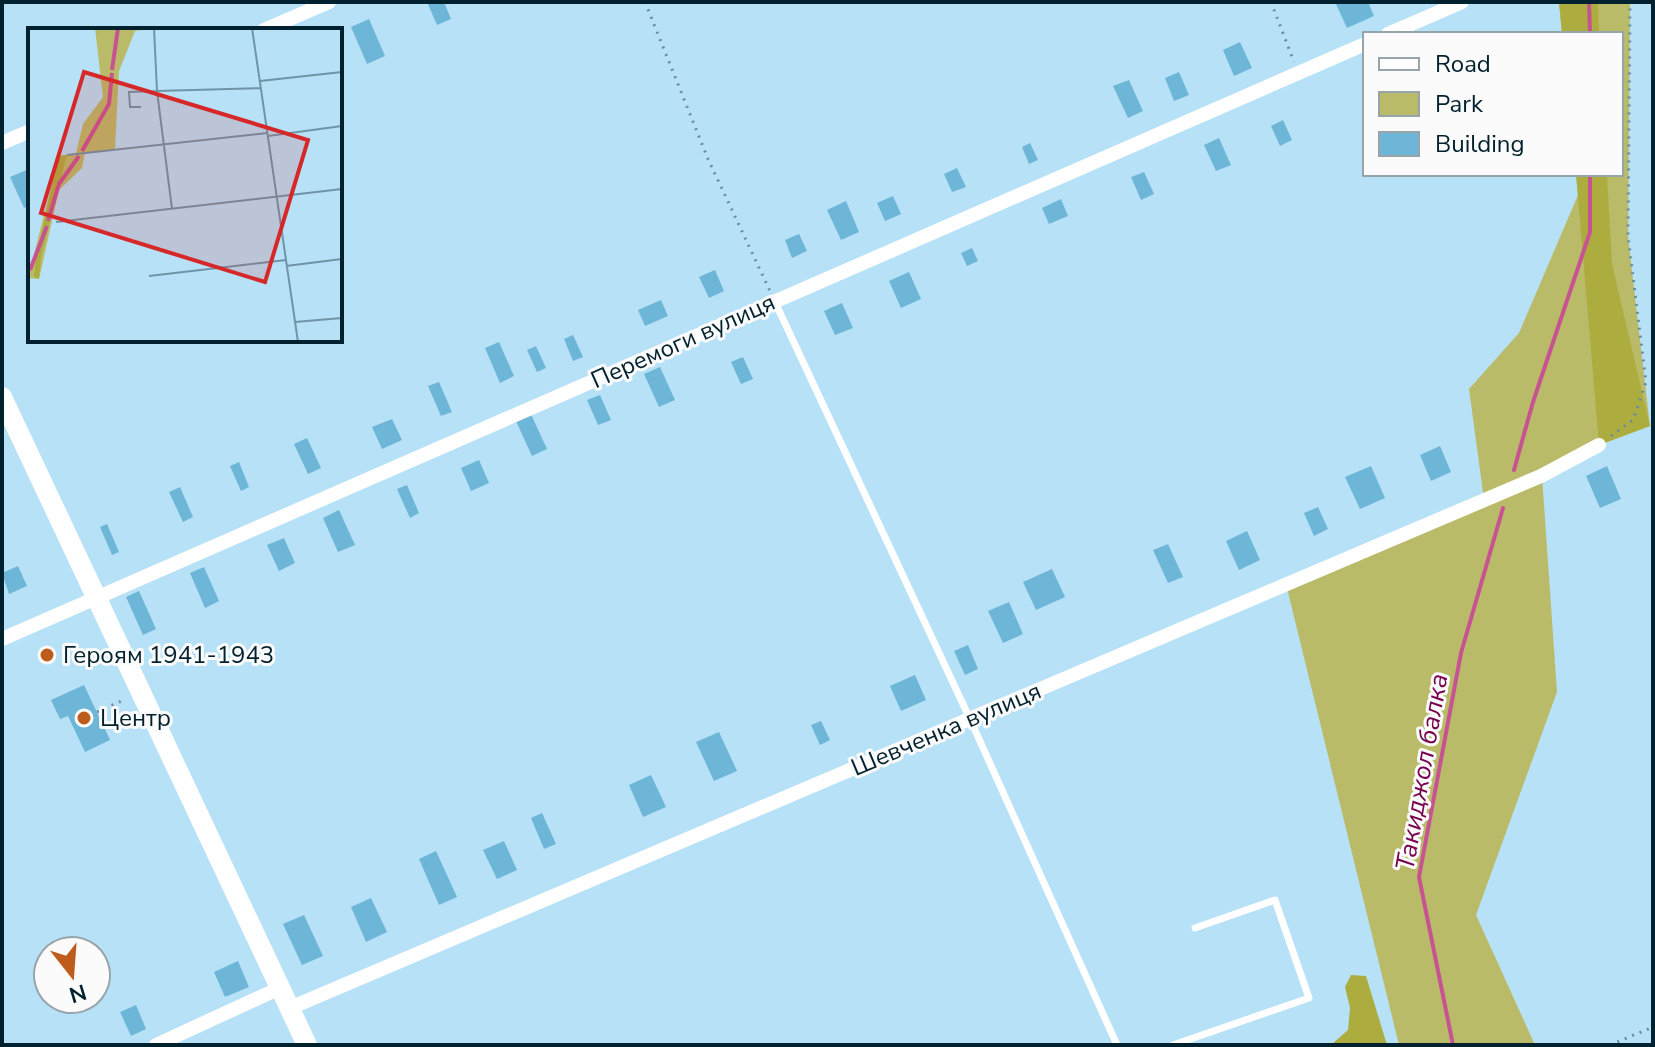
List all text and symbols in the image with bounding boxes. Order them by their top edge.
inset map [28,28,342,342]
legend [1363,32,1623,176]
text: Road [1435,48,1491,80]
text: Park [1435,88,1484,120]
text: Building [1435,128,1525,160]
street label: Перемоги вулиця [586,286,780,396]
place label: Героям 1941-1943 [63,639,274,671]
marker: Героям 1941-1943 [38,646,56,664]
water label: Такиджол балка [1387,671,1457,873]
street label: Шевченка вулиця [846,674,1046,784]
place label: Центр [100,702,171,734]
marker: Центр [75,709,93,727]
north arrow [32,935,112,1015]
text: N [65,976,90,1010]

